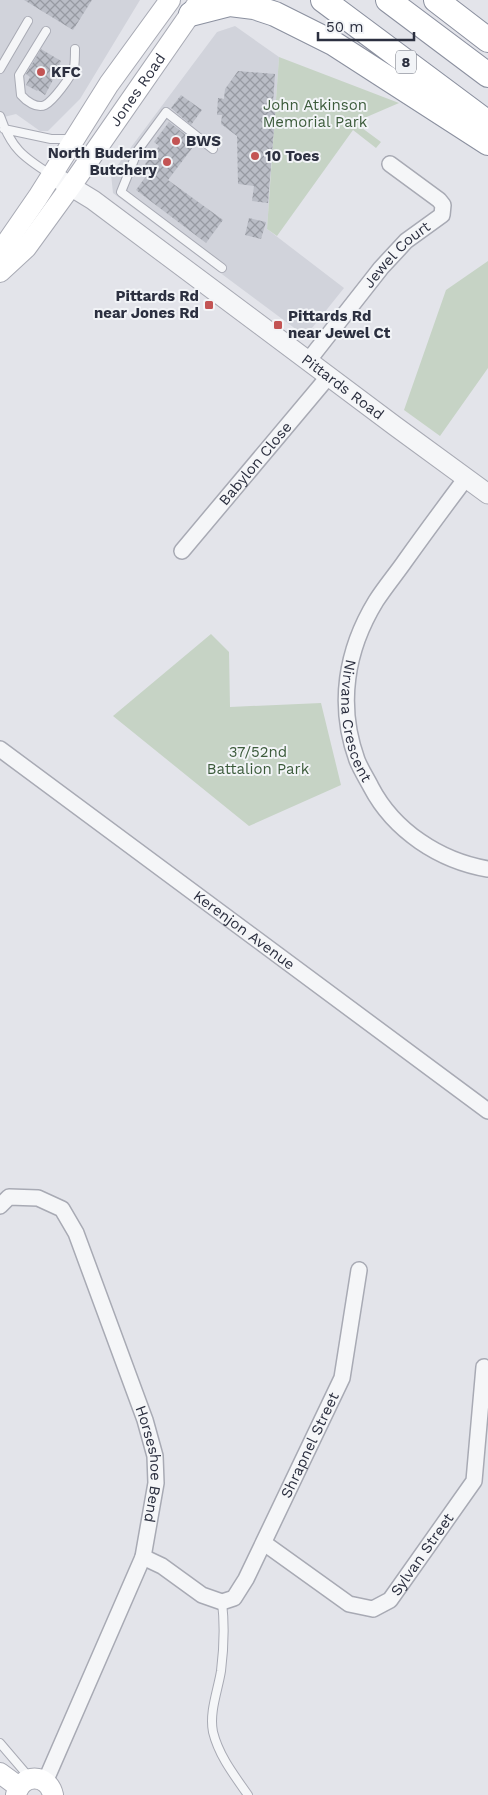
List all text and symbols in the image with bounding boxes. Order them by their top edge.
scale bar [318,10,414,42]
text: 50 m [326,18,363,36]
street label: Jones Road [106,50,169,130]
road number: 8 [396,51,416,74]
place label: KFC [51,63,81,81]
marker: KFC [35,66,47,78]
park label: John Atkinson Memorial Park [263,96,368,131]
place label: BWS [186,132,221,150]
marker: BWS [170,135,182,147]
place label: North Buderim Butchery [48,144,158,179]
place label: 10 Toes [265,147,319,165]
marker: 10 Toes [249,150,261,162]
marker: North Buderim Butchery [161,156,173,168]
street label: Jewel Court [360,217,434,292]
place label: Pittards Rd near Jones Rd [94,287,199,322]
marker: Pittards Rd near Jones Rd [203,299,215,311]
place label: Pittards Rd near Jewel Ct [288,307,391,342]
marker: Pittards Rd near Jewel Ct [272,319,284,331]
street label: Pittards Road [298,350,388,424]
street label: Babylon Close [215,418,296,509]
street label: Nirvana Crescent [337,658,376,786]
park label: 37/52nd Battalion Park [207,743,310,778]
street label: Kerenjon Avenue [190,887,298,974]
street label: Shrapnel Street [277,1389,343,1501]
street label: Horseshoe Bend [131,1403,165,1524]
street label: Sylvan Street [387,1509,458,1599]

